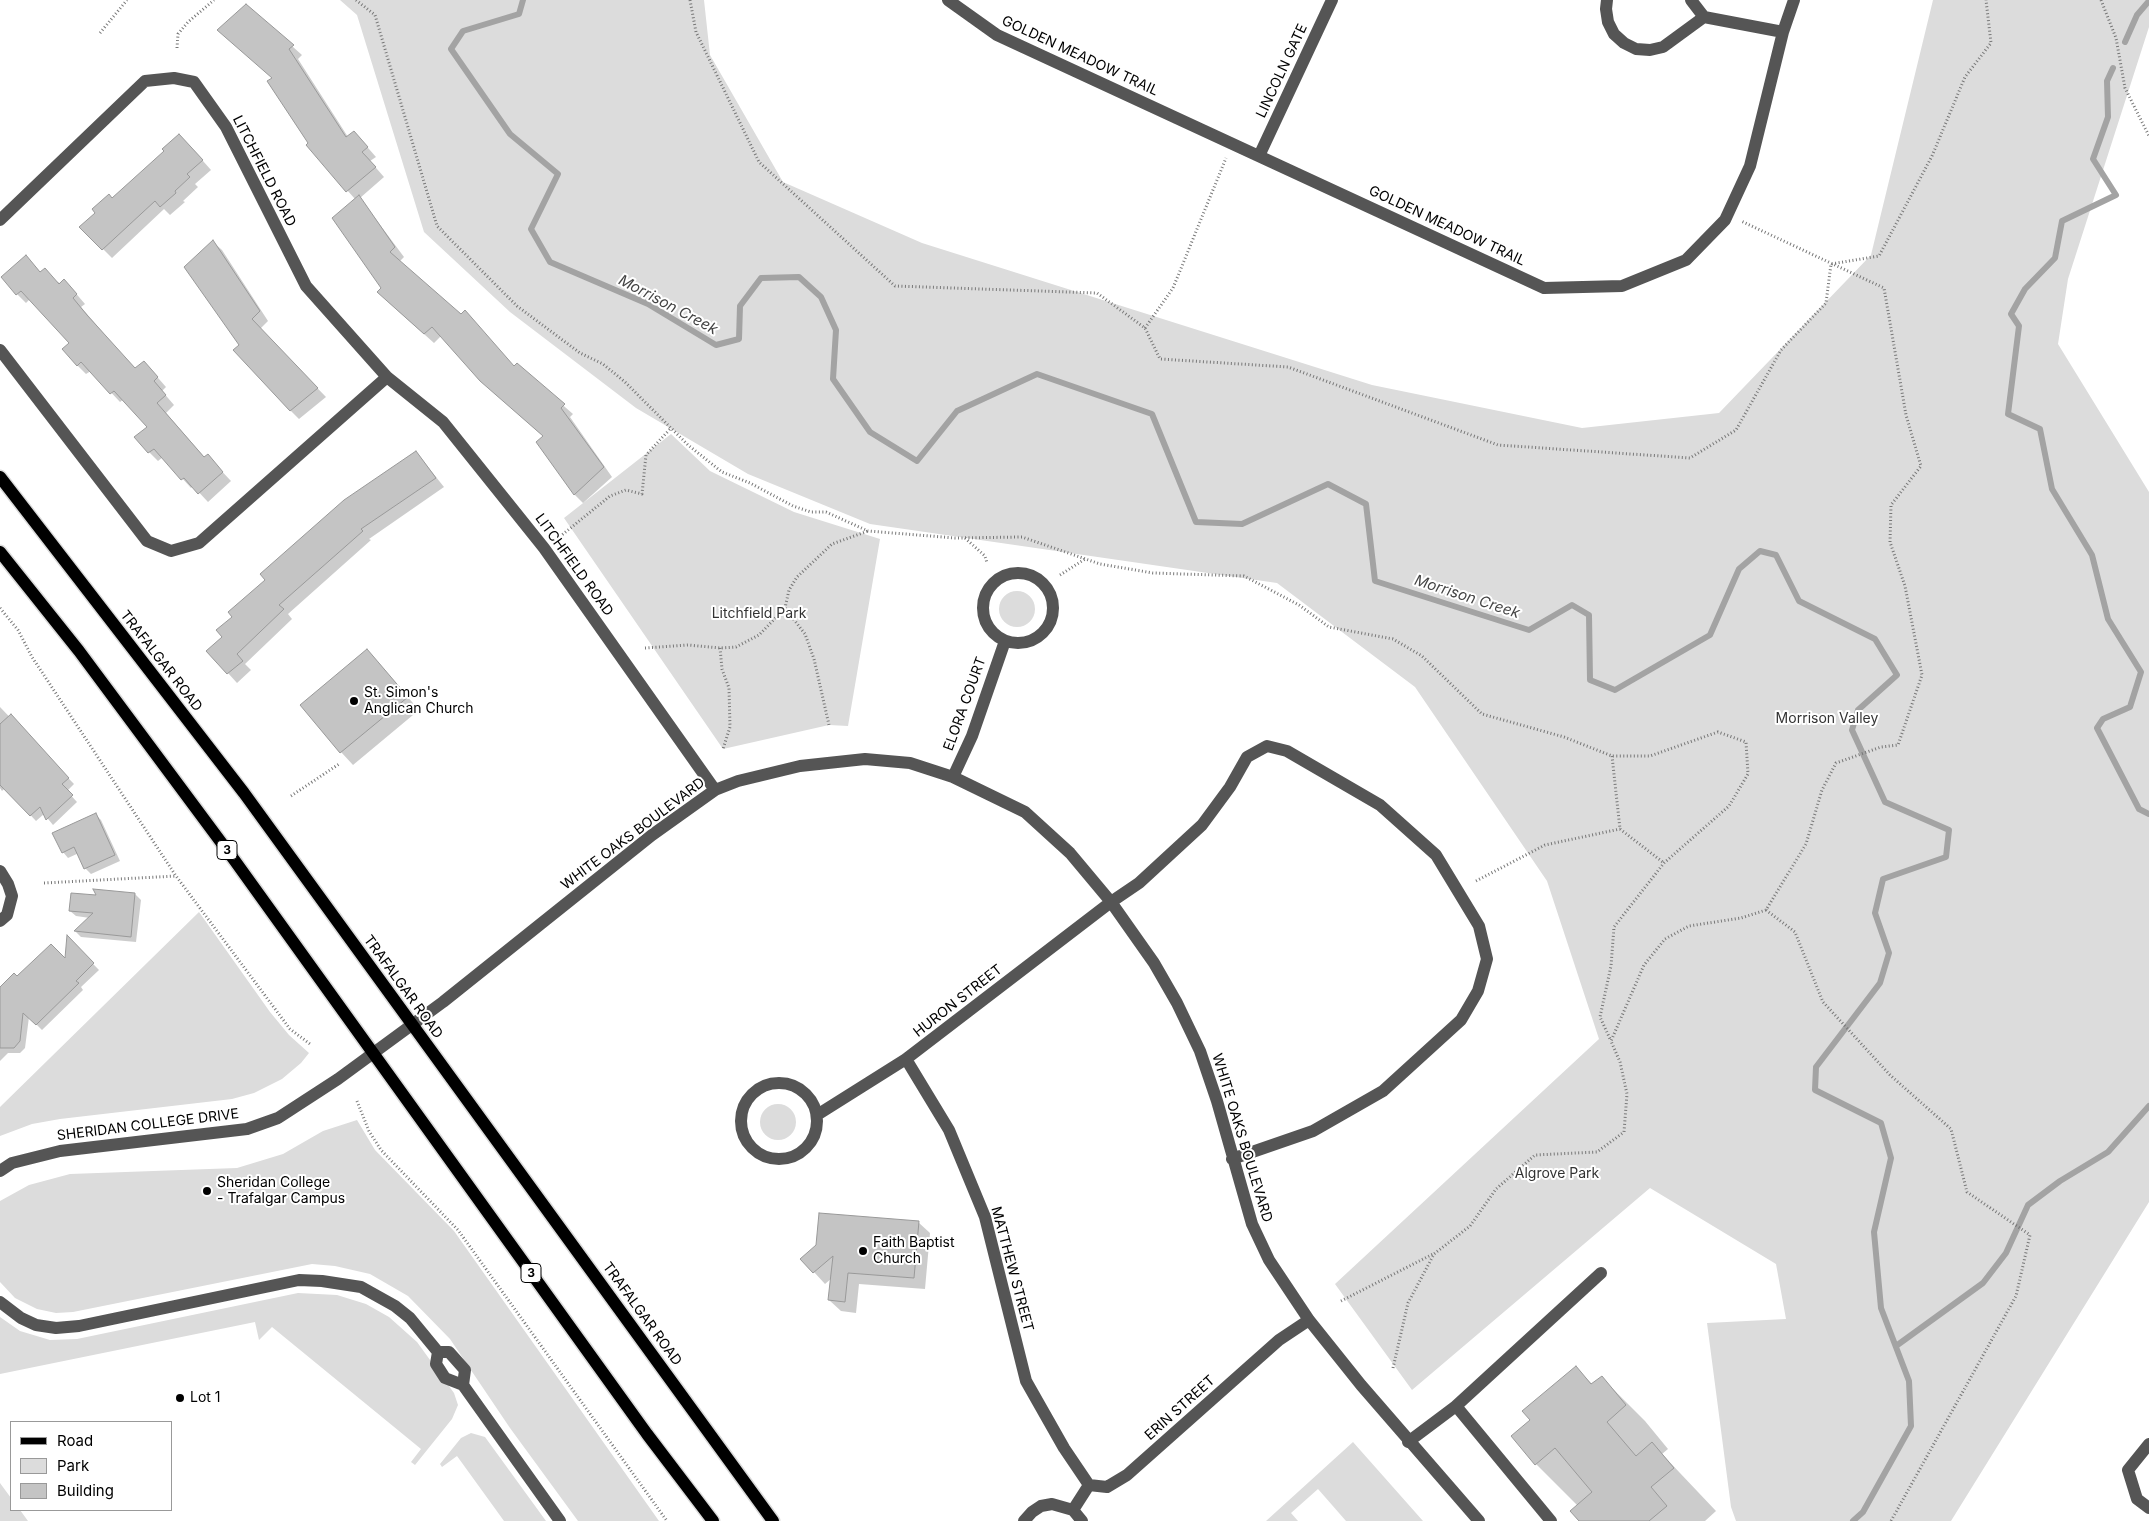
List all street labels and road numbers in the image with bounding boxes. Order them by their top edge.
street label: GOLDEN MEADOW TRAIL [999,12,1161,100]
street label: LINCOLN GATE [1253,21,1311,121]
street label: LITCHFIELD ROAD [229,113,299,229]
street label: GOLDEN MEADOW TRAIL [1366,182,1528,270]
street label: LITCHFIELD ROAD [531,511,617,619]
street label: TRAFALGAR ROAD [116,607,206,715]
street label: ELORA COURT [940,655,990,753]
street label: WHITE OAKS BOULEVARD [558,774,708,894]
road number: 3 [217,840,237,860]
street label: TRAFALGAR ROAD [360,932,446,1042]
street label: HURON STREET [910,961,1006,1041]
street label: WHITE OAKS BOULEVARD [1208,1052,1276,1224]
street label: SHERIDAN COLLEGE DRIVE [56,1105,240,1145]
street label: MATTHEW STREET [987,1205,1037,1333]
street label: TRAFALGAR ROAD [599,1259,685,1369]
road number: 3 [521,1264,541,1282]
street label: ERIN STREET [1141,1372,1219,1444]

